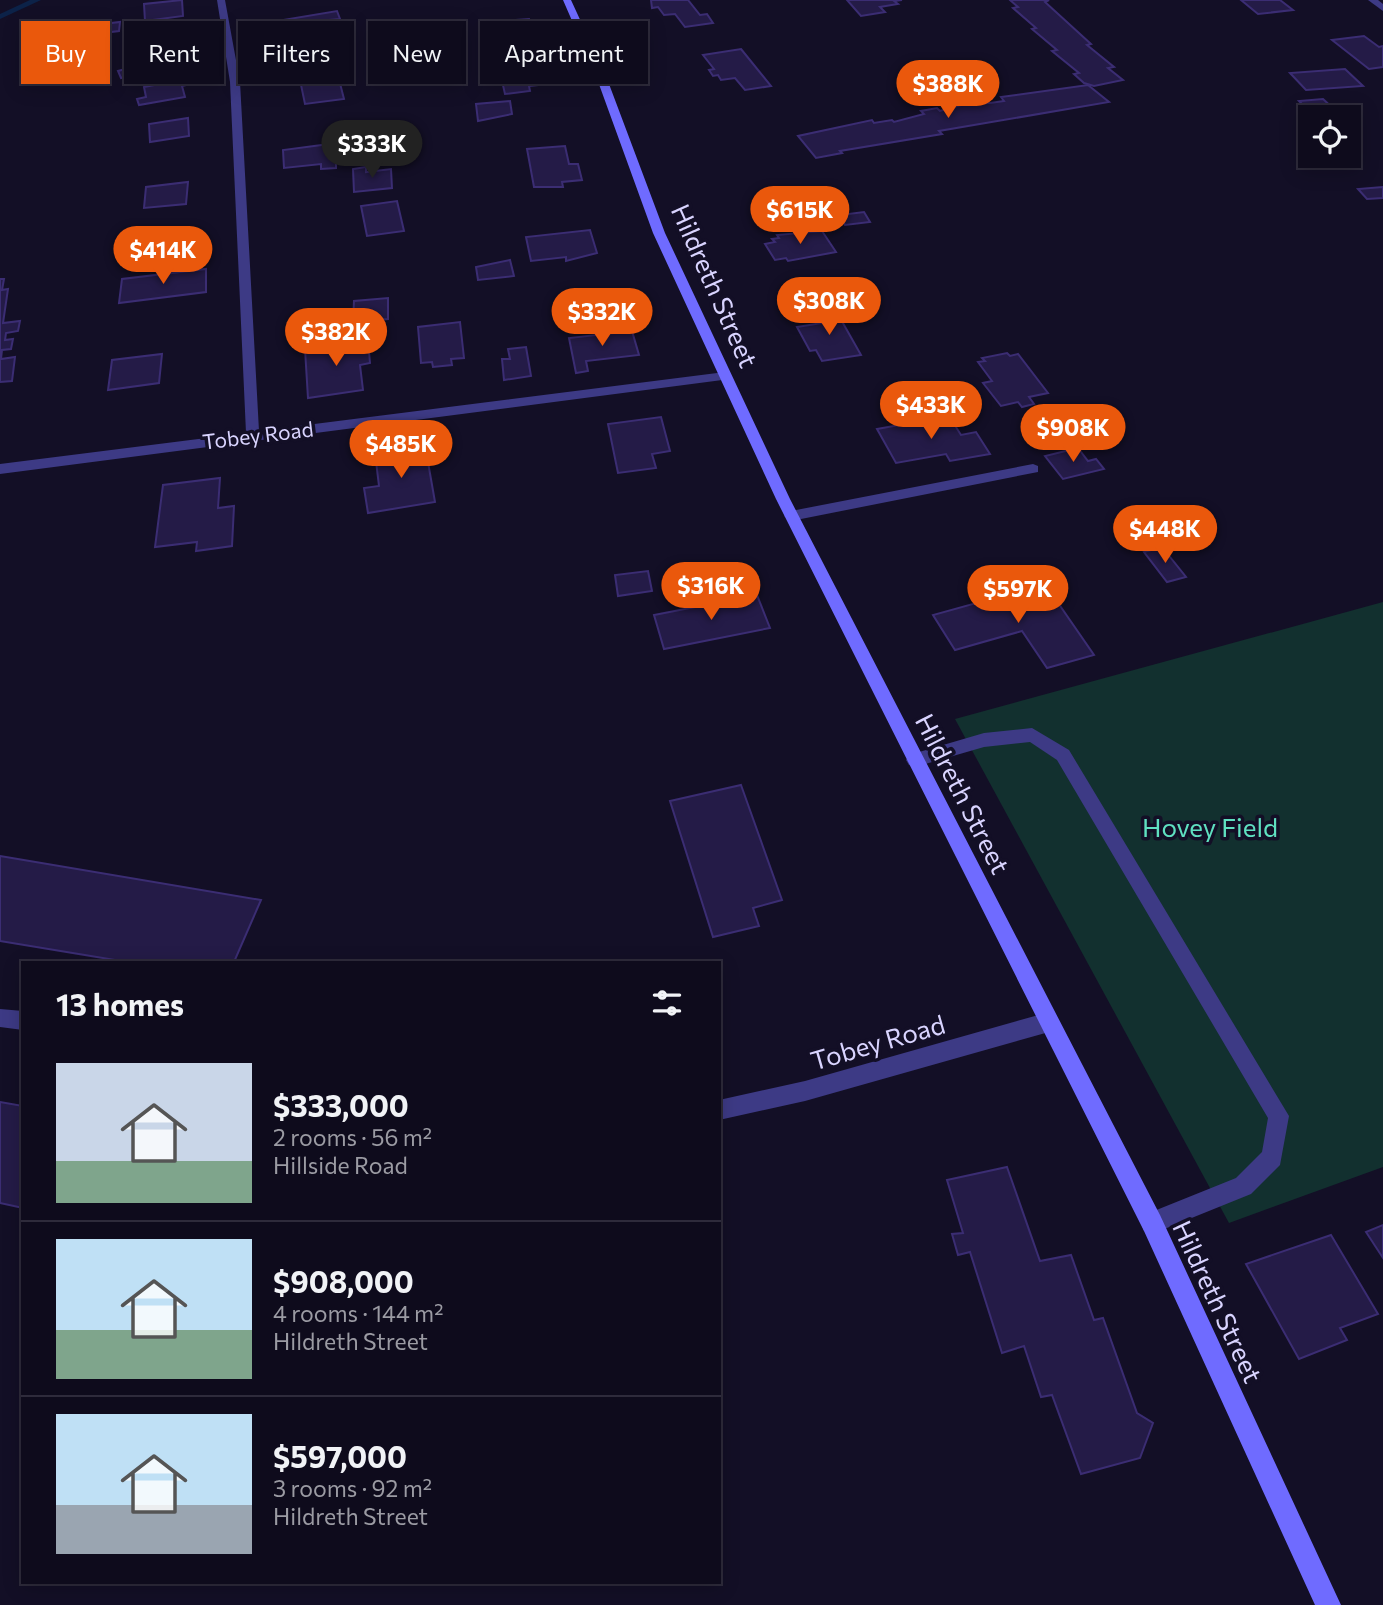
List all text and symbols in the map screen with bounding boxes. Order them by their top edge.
chip: Buy [21,21,110,84]
chip: Rent [124,21,224,84]
chip: Filters [238,21,354,84]
chip: New [368,21,466,84]
chip: Apartment [480,21,648,84]
pin: $388K [899,60,997,120]
text: $388K [912,69,984,97]
map controls [1298,105,1361,168]
button: locate [1298,105,1361,168]
pin: $333K [323,120,421,180]
text: $333K [337,129,407,157]
pin: $615K [751,187,849,246]
text: $615K [766,195,834,223]
street label: Hildreth Street [666,199,765,372]
pin: $414K [114,226,212,286]
text: $414K [129,235,197,263]
pin: $308K [780,278,878,337]
text: $308K [793,286,865,314]
pin: $332K [553,288,651,348]
text: $332K [568,297,636,325]
pin: $382K [287,308,385,368]
text: $382K [301,317,371,345]
pin: $433K [882,382,980,441]
text: $433K [896,390,966,418]
pin: $908K [1024,405,1122,464]
text: $908K [1037,413,1109,441]
street label: Tobey Road [201,415,315,454]
pin: $485K [352,420,450,480]
text: $485K [365,429,437,457]
pin: $448K [1116,505,1214,565]
text: $448K [1129,514,1201,542]
pin: $316K [662,562,760,622]
pin: $597K [969,566,1067,625]
text: $316K [677,571,745,599]
text: $597K [983,574,1053,602]
street label: Hildreth Street [910,708,1017,878]
park label: Hovey Field [1142,811,1278,842]
icon: filters [648,984,686,1022]
text: 13 homes [56,985,184,1022]
street label: Tobey Road [807,1008,948,1075]
text: $333,000 [273,1086,409,1123]
icon: home [112,1091,196,1175]
text: 2 rooms · 56 m² [273,1123,432,1151]
text: Hillside Road [273,1151,408,1179]
street label: Hildreth Street [1167,1215,1269,1387]
text: $908,000 [273,1262,414,1299]
icon: home [112,1267,196,1351]
text: 4 rooms · 144 m² [273,1299,443,1327]
text: Hildreth Street [273,1327,428,1355]
text: $597,000 [273,1437,407,1474]
icon: home [112,1442,196,1526]
text: 3 rooms · 92 m² [273,1474,432,1502]
text: Hildreth Street [273,1502,428,1530]

